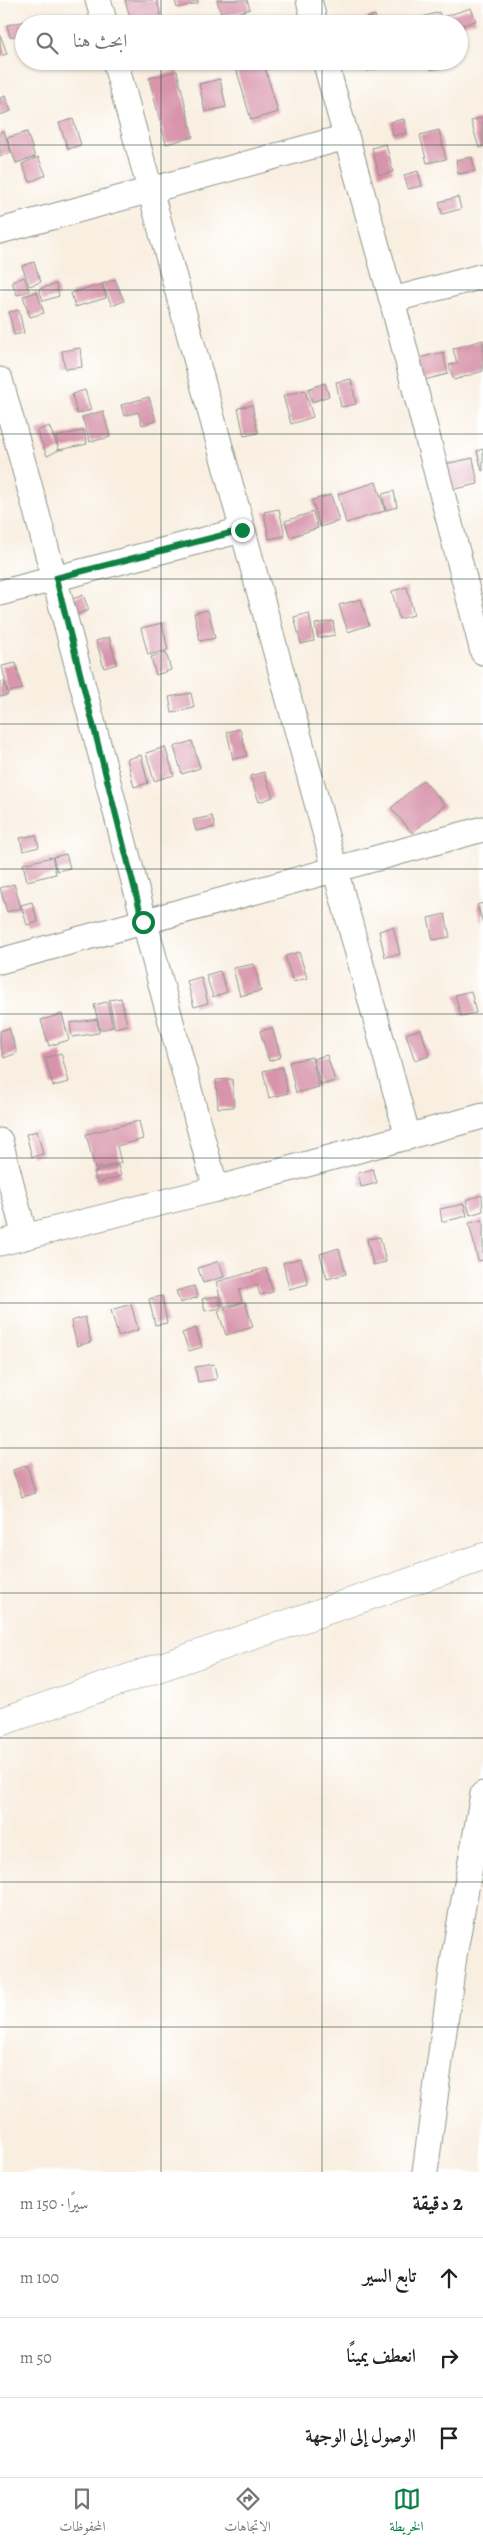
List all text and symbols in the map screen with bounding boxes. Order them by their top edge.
search box [15,15,468,70]
text: ابحث هنا [73,28,127,54]
icon: search [33,29,61,57]
route end [231,519,254,542]
route start [132,911,155,934]
text: 2 دقيقة [413,2189,463,2217]
text: سيرًا · 150 m [20,2193,88,2215]
text: تابع السير [363,2263,416,2289]
icon: ahead [435,2264,463,2292]
text: 100 m [20,2267,59,2289]
text: انعطف يمينًا [346,2343,416,2369]
icon: right [435,2344,463,2372]
text: 50 m [20,2347,52,2369]
text: الوصول إلى الوجهة [305,2423,416,2449]
icon: arrive [435,2424,463,2452]
tab: المحفوظات [59,2485,106,2540]
tab: الاتجاهات [224,2485,271,2540]
tab: الخريطة [390,2485,424,2540]

